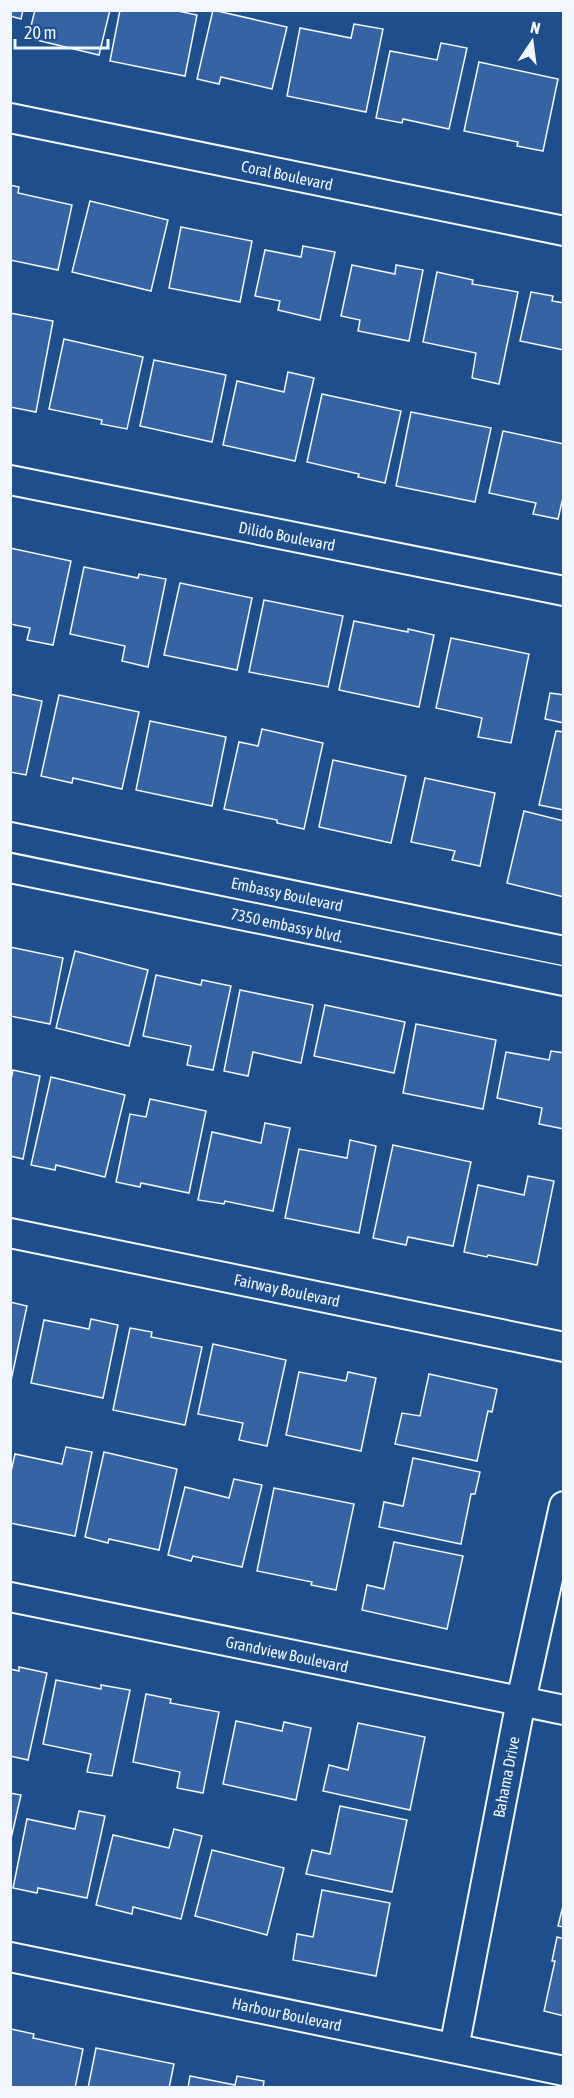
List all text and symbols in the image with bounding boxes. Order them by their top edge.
scale bar [15,12,108,50]
north arrow [502,12,562,72]
text: N [529,18,542,37]
text: 20 m [24,22,56,43]
street label: Coral Boulevard [240,157,334,193]
street label: Dilido Boulevard [237,518,337,554]
street label: Embassy Boulevard [229,873,344,916]
street label: 7350 embassy blvd. [229,904,345,947]
street label: Fairway Boulevard [232,1270,342,1311]
street label: Grandview Boulevard [224,1632,350,1676]
street label: Bahama Drive [489,1735,523,1819]
street label: Harbour Boulevard [231,1994,343,2034]

